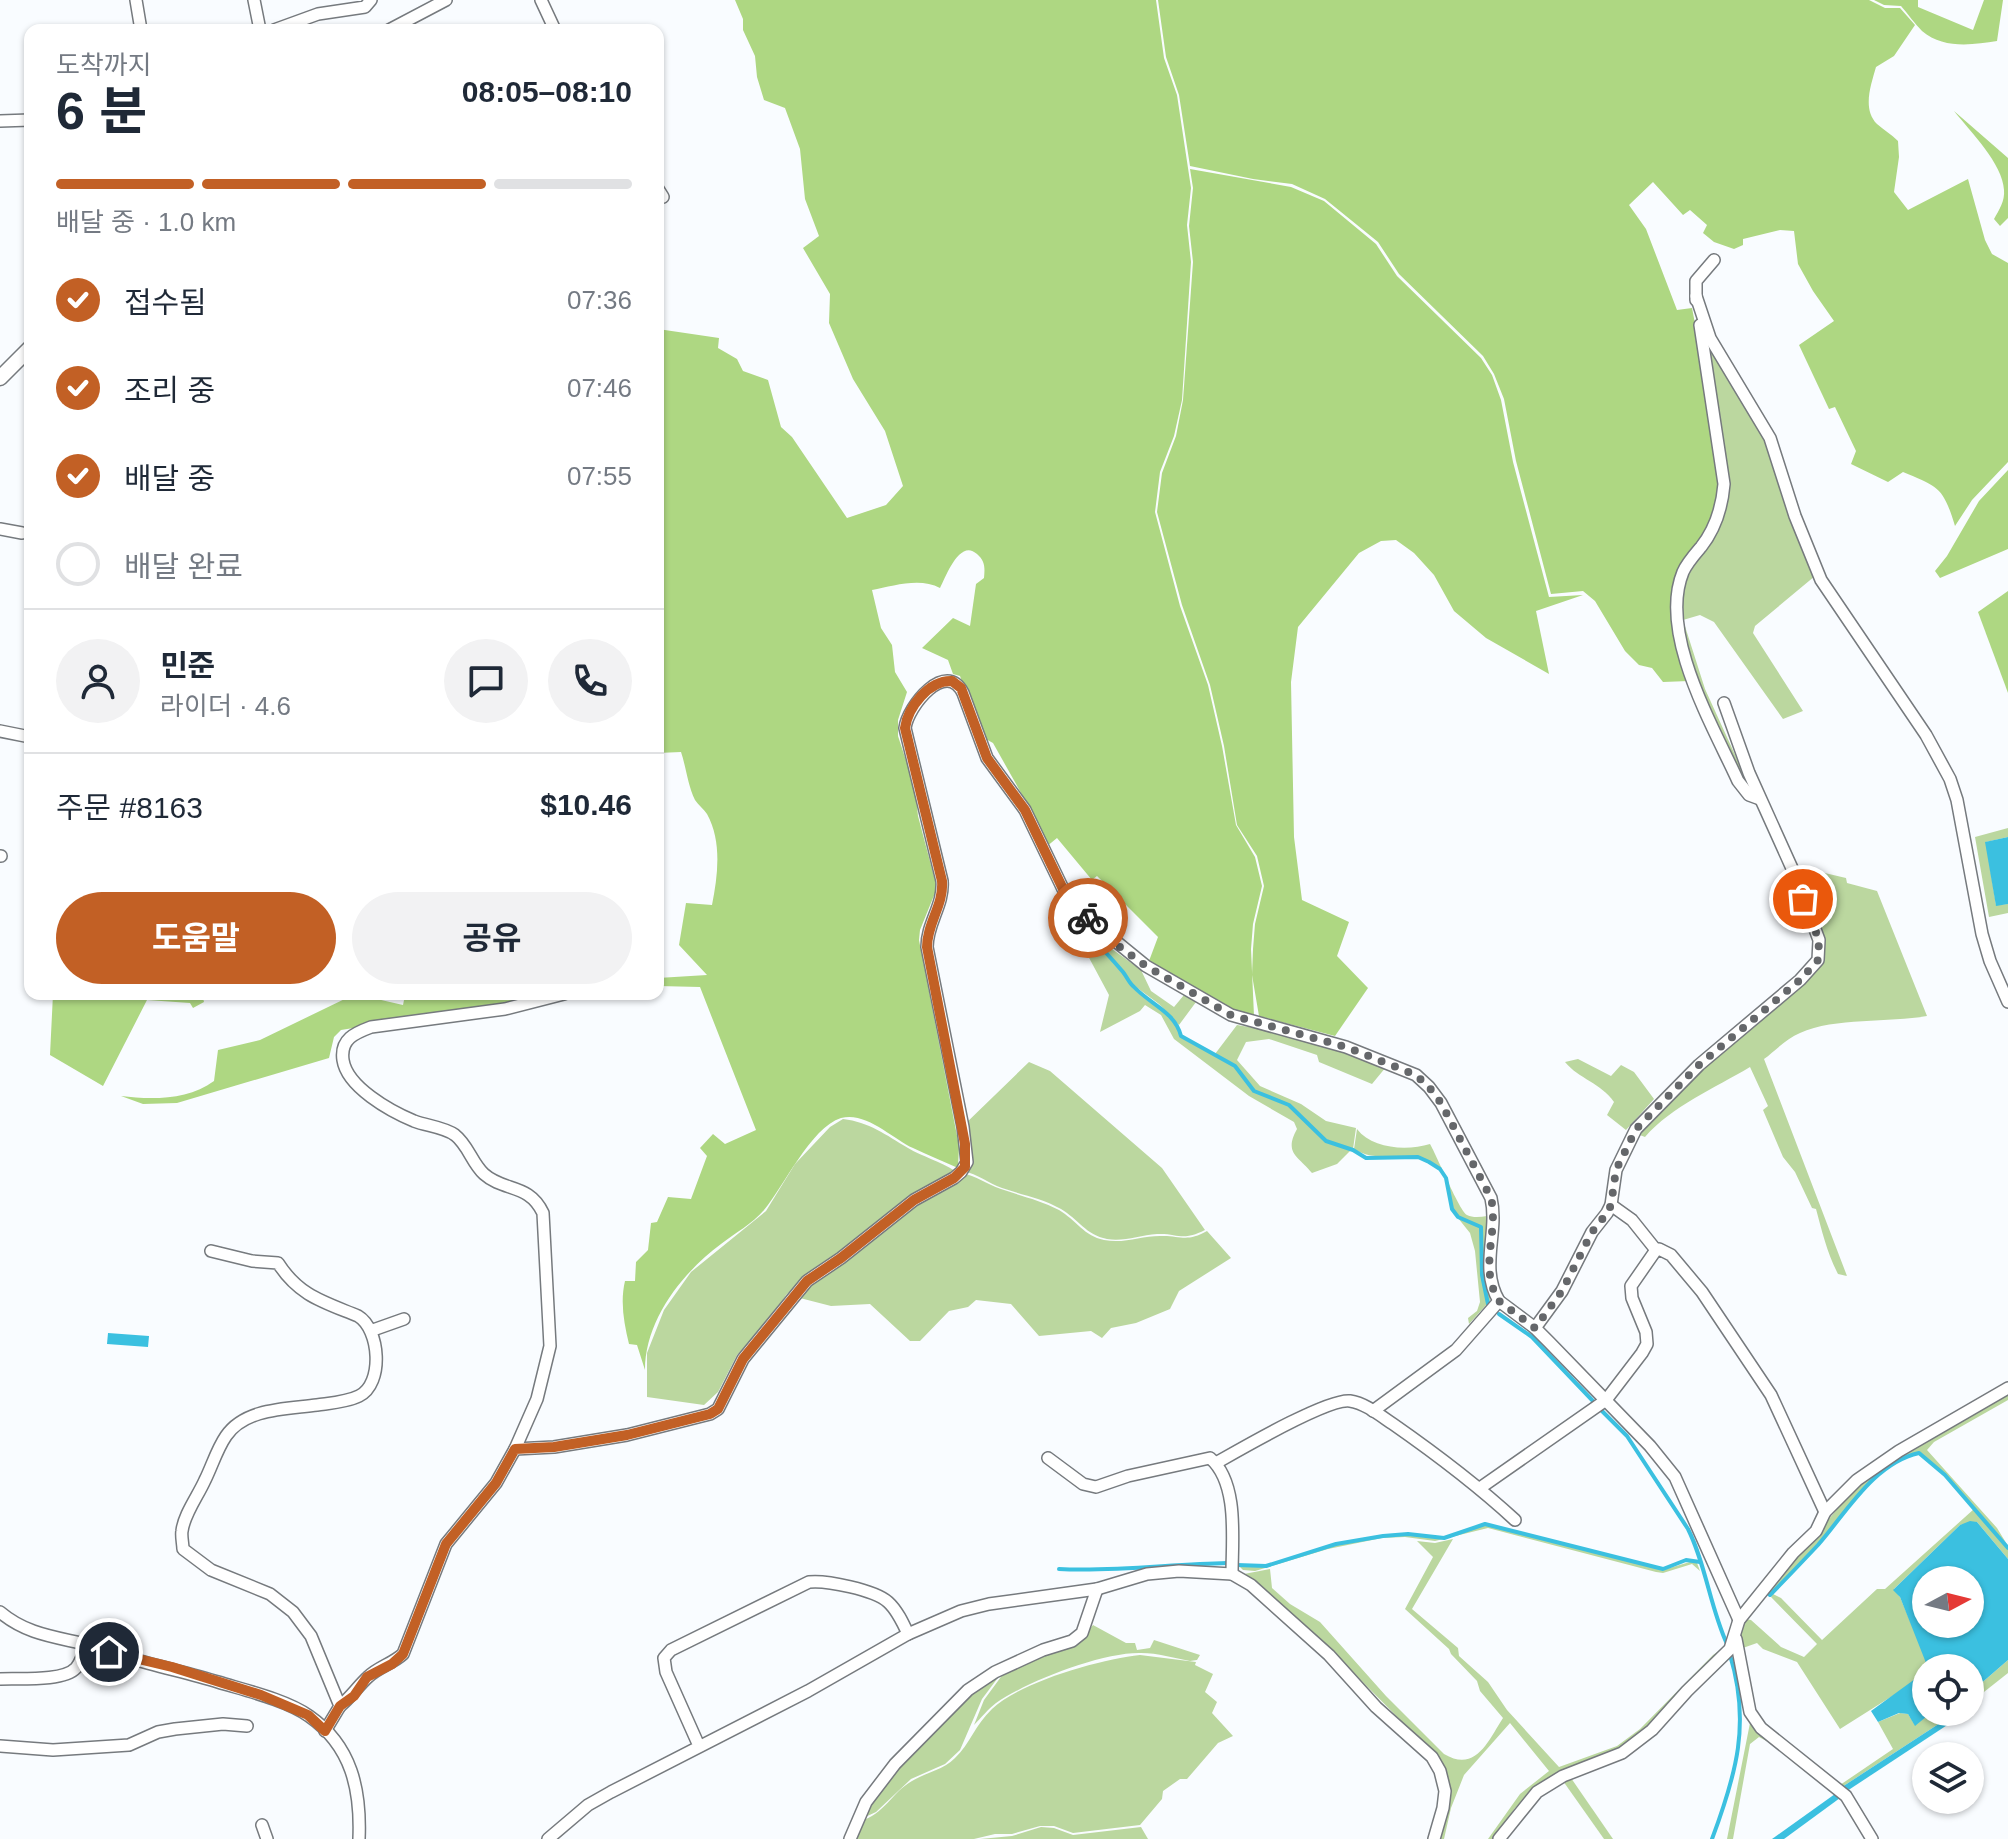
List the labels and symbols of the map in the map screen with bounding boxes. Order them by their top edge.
pin [1769,865,1837,933]
courier [1048,878,1128,958]
north arrow [1912,1566,1984,1638]
pin [75,1618,143,1686]

